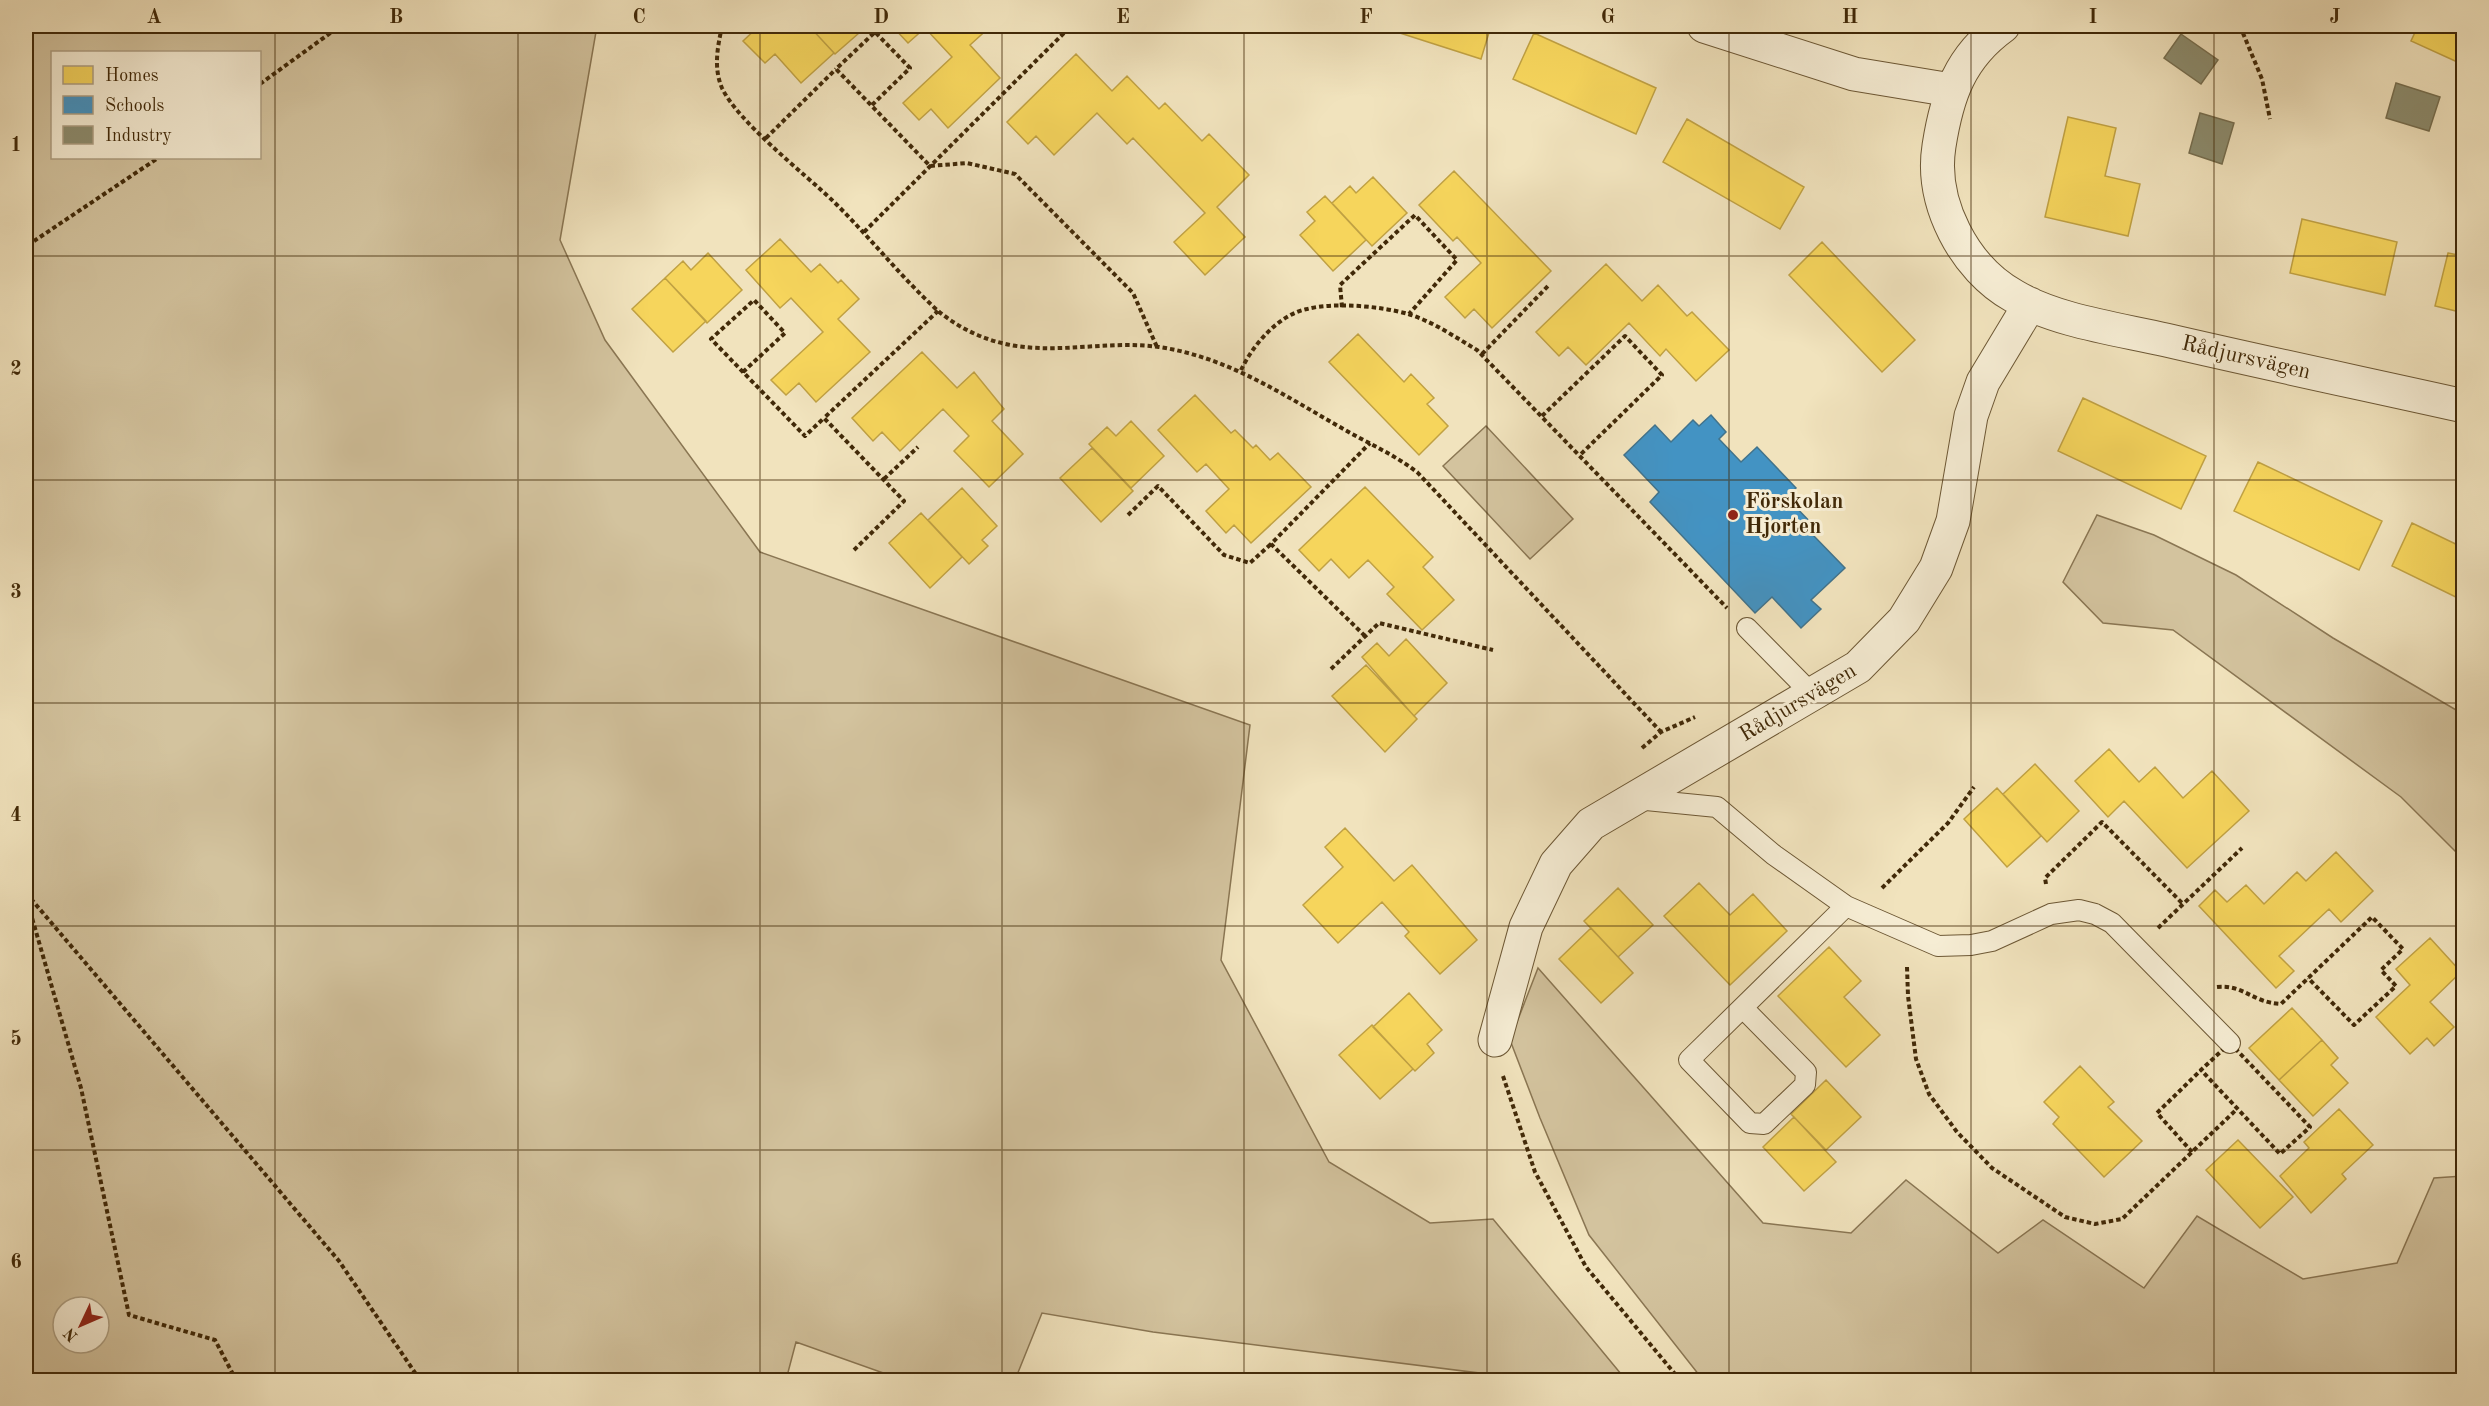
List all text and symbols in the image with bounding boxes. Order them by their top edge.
text: A [146,8,162,28]
text: B [389,8,403,28]
text: C [632,8,646,28]
text: D [873,8,889,28]
text: E [1116,8,1130,28]
text: F [1359,8,1373,28]
text: G [1601,8,1615,28]
text: H [1842,8,1858,28]
text: I [2089,8,2097,28]
text: J [2330,8,2341,28]
legend [51,51,261,159]
text: Homes [105,67,159,85]
text: Schools [105,97,165,115]
text: Industry [105,127,172,145]
text: 1 [10,136,22,156]
street label: Rådjursvägen [2179,332,2313,384]
text: 2 [10,360,22,380]
place label: Förskolan Hjorten [1745,491,1843,538]
marker: Förskolan Hjorten [1726,508,1740,522]
text: 3 [10,583,22,603]
street label: Rådjursvägen [1736,660,1860,746]
text: 4 [10,806,22,826]
text: 5 [10,1029,22,1050]
text: 6 [10,1253,22,1273]
north arrow [51,1295,111,1355]
text: N [61,1324,82,1344]

